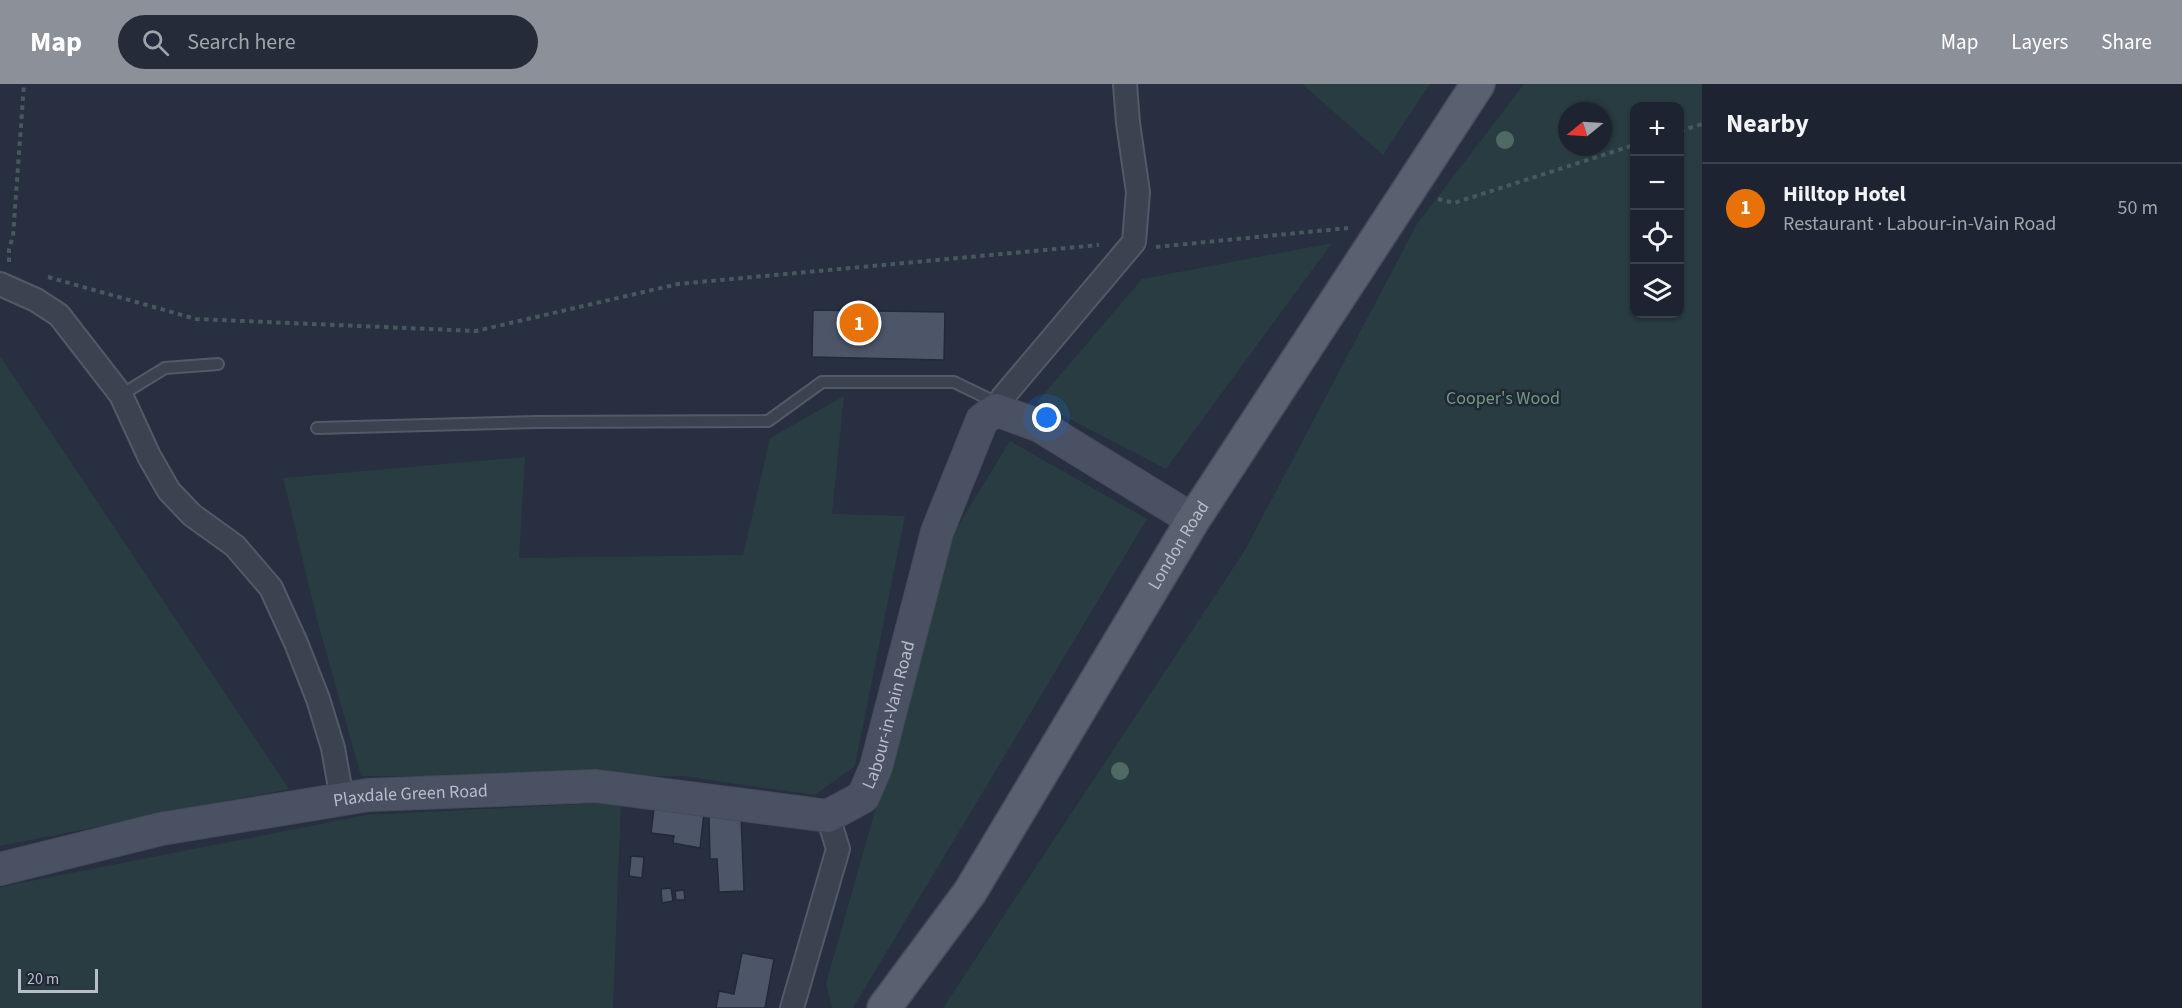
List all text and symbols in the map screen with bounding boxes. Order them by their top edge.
search box [118,15,538,69]
text: Map [30,22,82,62]
icon: search [139,26,172,59]
text: Search here [187,26,296,58]
text: Map [1941,27,1978,57]
text: Layers [2011,27,2068,57]
text: Share [2101,27,2152,57]
north arrow [1558,102,1612,156]
map controls [1630,102,1684,318]
button: + [1630,102,1684,156]
text: Nearby [1726,105,1809,142]
button: − [1630,156,1684,210]
text: Hilltop Hotel [1783,178,1906,210]
text: 1 [1740,194,1751,222]
text: 50 m [2118,194,2158,222]
button: locate [1630,210,1684,264]
text: Restaurant · Labour-in-Vain Road [1783,210,2056,238]
button: layers [1630,264,1684,318]
pin: 1 [840,300,878,346]
park label: Cooper's Wood [1446,386,1560,411]
your location [1032,403,1061,432]
street label: London Road [1142,496,1215,594]
street label: Labour-in-Vain Road [855,638,921,793]
street label: Plaxdale Green Road [331,778,488,813]
scale bar [18,966,98,994]
text: 20 m [27,968,59,990]

